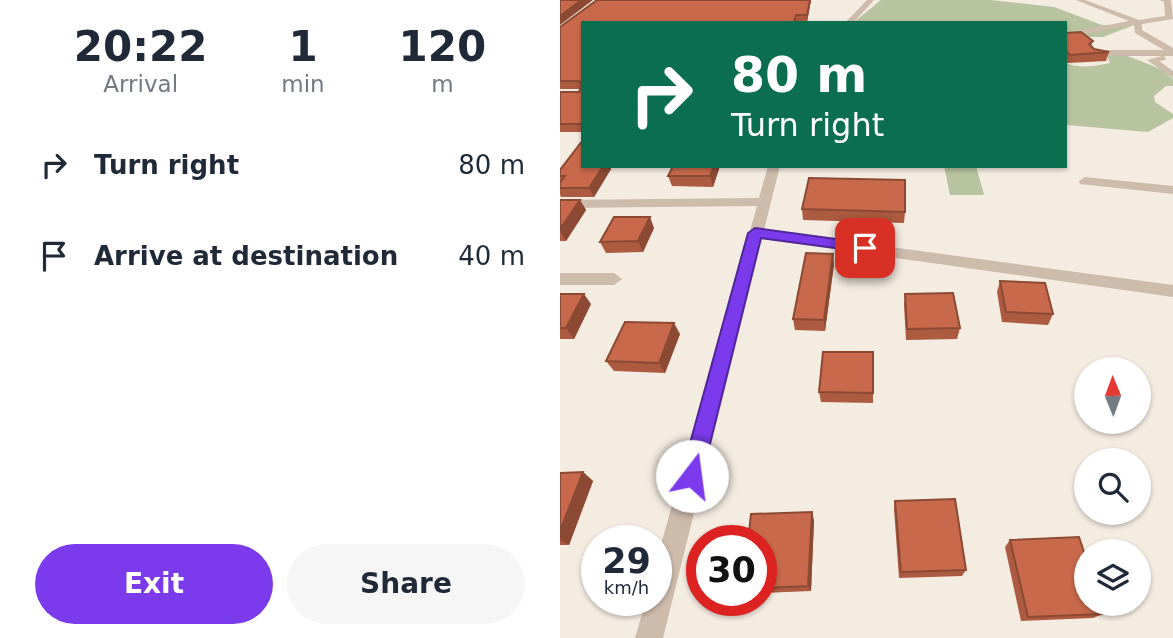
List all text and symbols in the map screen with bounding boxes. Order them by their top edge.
text: 20:22 [74,22,208,71]
text: 1 [288,22,318,71]
text: 120 [399,22,486,71]
text: 80 m [731,47,867,104]
icon: right [616,49,707,140]
text: Arrival [103,71,178,97]
text: min [281,71,325,97]
text: m [431,71,454,97]
text: Turn right [731,106,884,144]
icon: right [35,146,73,184]
text: Turn right [94,150,239,180]
text: 80 m [458,150,525,180]
pin [835,218,895,278]
icon: arrive [846,229,884,267]
icon: arrive [35,237,73,275]
text: Arrive at destination [94,241,398,271]
text: 40 m [458,241,525,271]
north arrow [1074,357,1152,434]
map controls [1074,357,1151,616]
position arrow [655,439,729,513]
button: search [1074,448,1151,525]
speed limit sign: 30 [686,525,777,616]
button: layers [1074,539,1151,616]
text: 29 [602,541,651,581]
button: Exit [35,544,273,624]
button: Share [287,544,525,624]
text: km/h [604,577,649,598]

